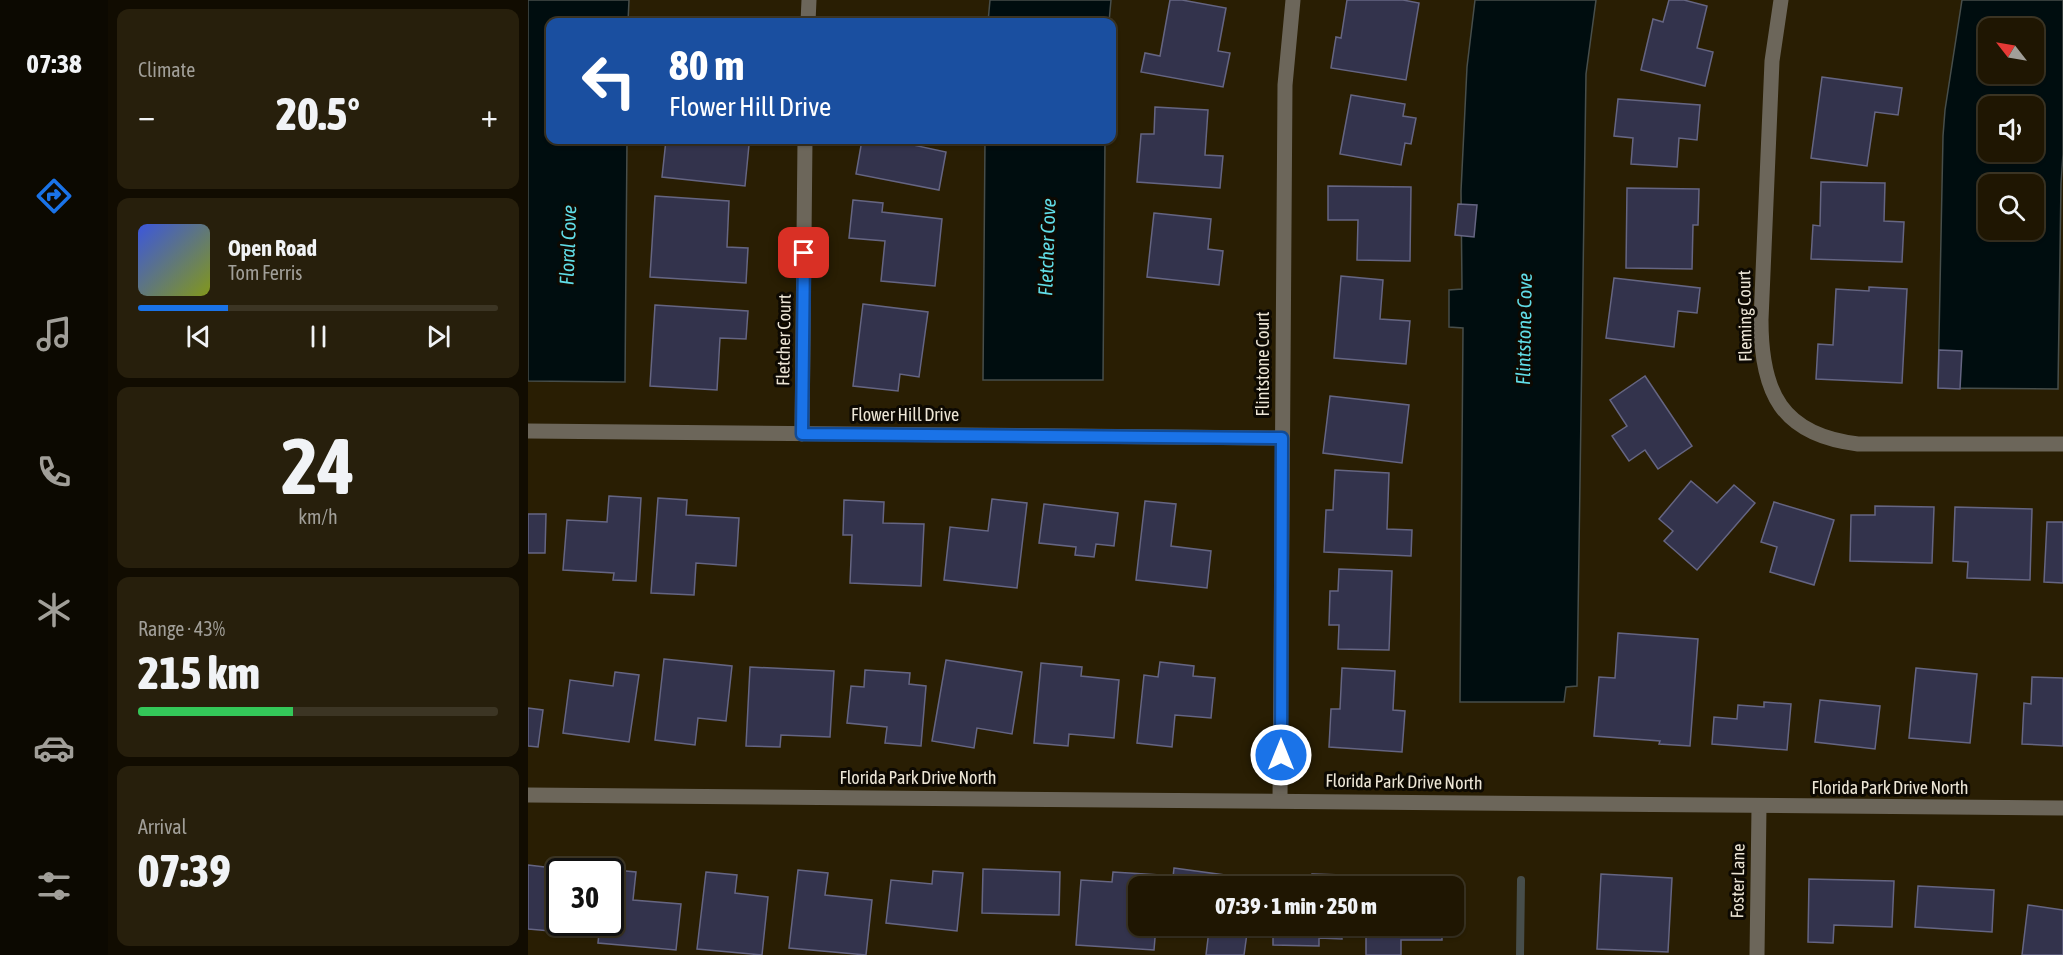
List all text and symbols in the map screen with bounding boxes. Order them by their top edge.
north arrow [1978,18,2044,84]
map controls [1978,18,2044,240]
text: 80 m [669,41,744,89]
icon: left [570,42,648,120]
text: 07:38 [26,48,82,79]
text: Climate [138,58,195,81]
text: 20.5° [276,88,360,140]
text: Flower Hill Drive [669,91,831,122]
text: − [138,96,155,134]
text: + [481,96,498,134]
button: sound [1978,96,2044,162]
button: search [1978,174,2044,240]
icon: directions [33,175,75,217]
water label: Fletcher Cove [1033,198,1060,296]
water label: Floral Cove [555,204,580,286]
pin [778,227,829,278]
text: Open Road [228,235,317,261]
icon: arrive [787,236,820,269]
text: Tom Ferris [228,261,302,284]
street label: Fleming Court [1733,270,1756,362]
water label: Flintstone Cove [1511,273,1536,385]
street label: Fletcher Court [772,294,795,386]
street label: Flintstone Court [1252,312,1273,416]
icon: music [33,313,75,355]
icon: previous [182,320,215,353]
icon: pause [302,320,335,353]
icon: next [422,320,455,353]
street label: Flower Hill Drive [851,404,959,425]
text: 24 [281,421,355,511]
icon: phone [33,451,75,493]
text: km/h [298,505,338,528]
icon: climate [33,589,75,631]
text: Range · 43% [138,617,225,640]
text: 215 km [138,647,260,699]
position arrow [1249,723,1313,787]
icon: car [33,727,75,769]
street label: Florida Park Drive North [839,767,997,788]
street label: Florida Park Drive North [1325,770,1483,793]
street label: Florida Park Drive North [1811,777,1969,798]
text: Arrival [138,815,187,838]
street label: Foster Lane [1726,843,1749,919]
text: 07:39 [138,845,231,897]
speed limit sign: 30 [546,858,624,936]
icon: filters [33,865,75,907]
text: 07:39 · 1 min · 250 m [1215,893,1377,919]

